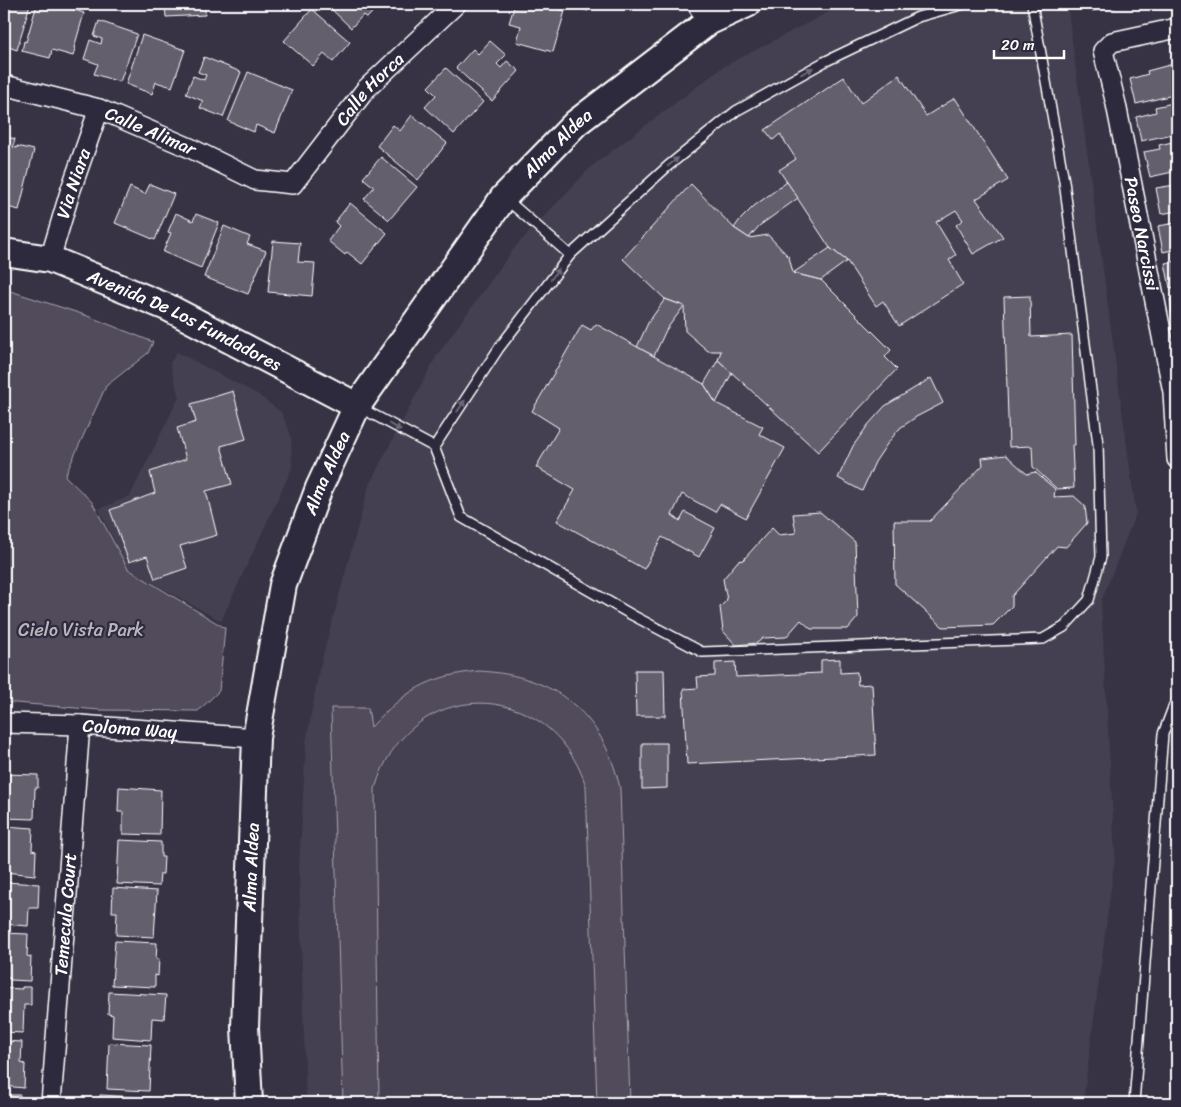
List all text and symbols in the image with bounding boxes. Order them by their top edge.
scale bar [994,28,1064,60]
text: 20 m [1001,32,1035,58]
street label: Calle Horca [327,44,412,133]
one-way arrow [800,67,813,76]
street label: Calle Alimar [100,97,203,165]
street label: Alma Aldea [514,100,599,186]
street label: Via Niara [47,143,100,223]
one-way arrow [666,157,679,168]
street label: Paseo Narcissi [1115,174,1169,295]
street label: Avenida De Los Fundadores [81,260,288,380]
one-way arrow [550,268,561,281]
one-way arrow [456,400,466,413]
one-way arrow [388,423,403,431]
street label: Alma Aldea [294,426,359,521]
park label: Cielo Vista Park [18,614,144,646]
street label: Coloma Way [82,709,179,748]
street label: Alma Aldea [233,822,269,913]
street label: Temecula Court [45,852,86,977]

